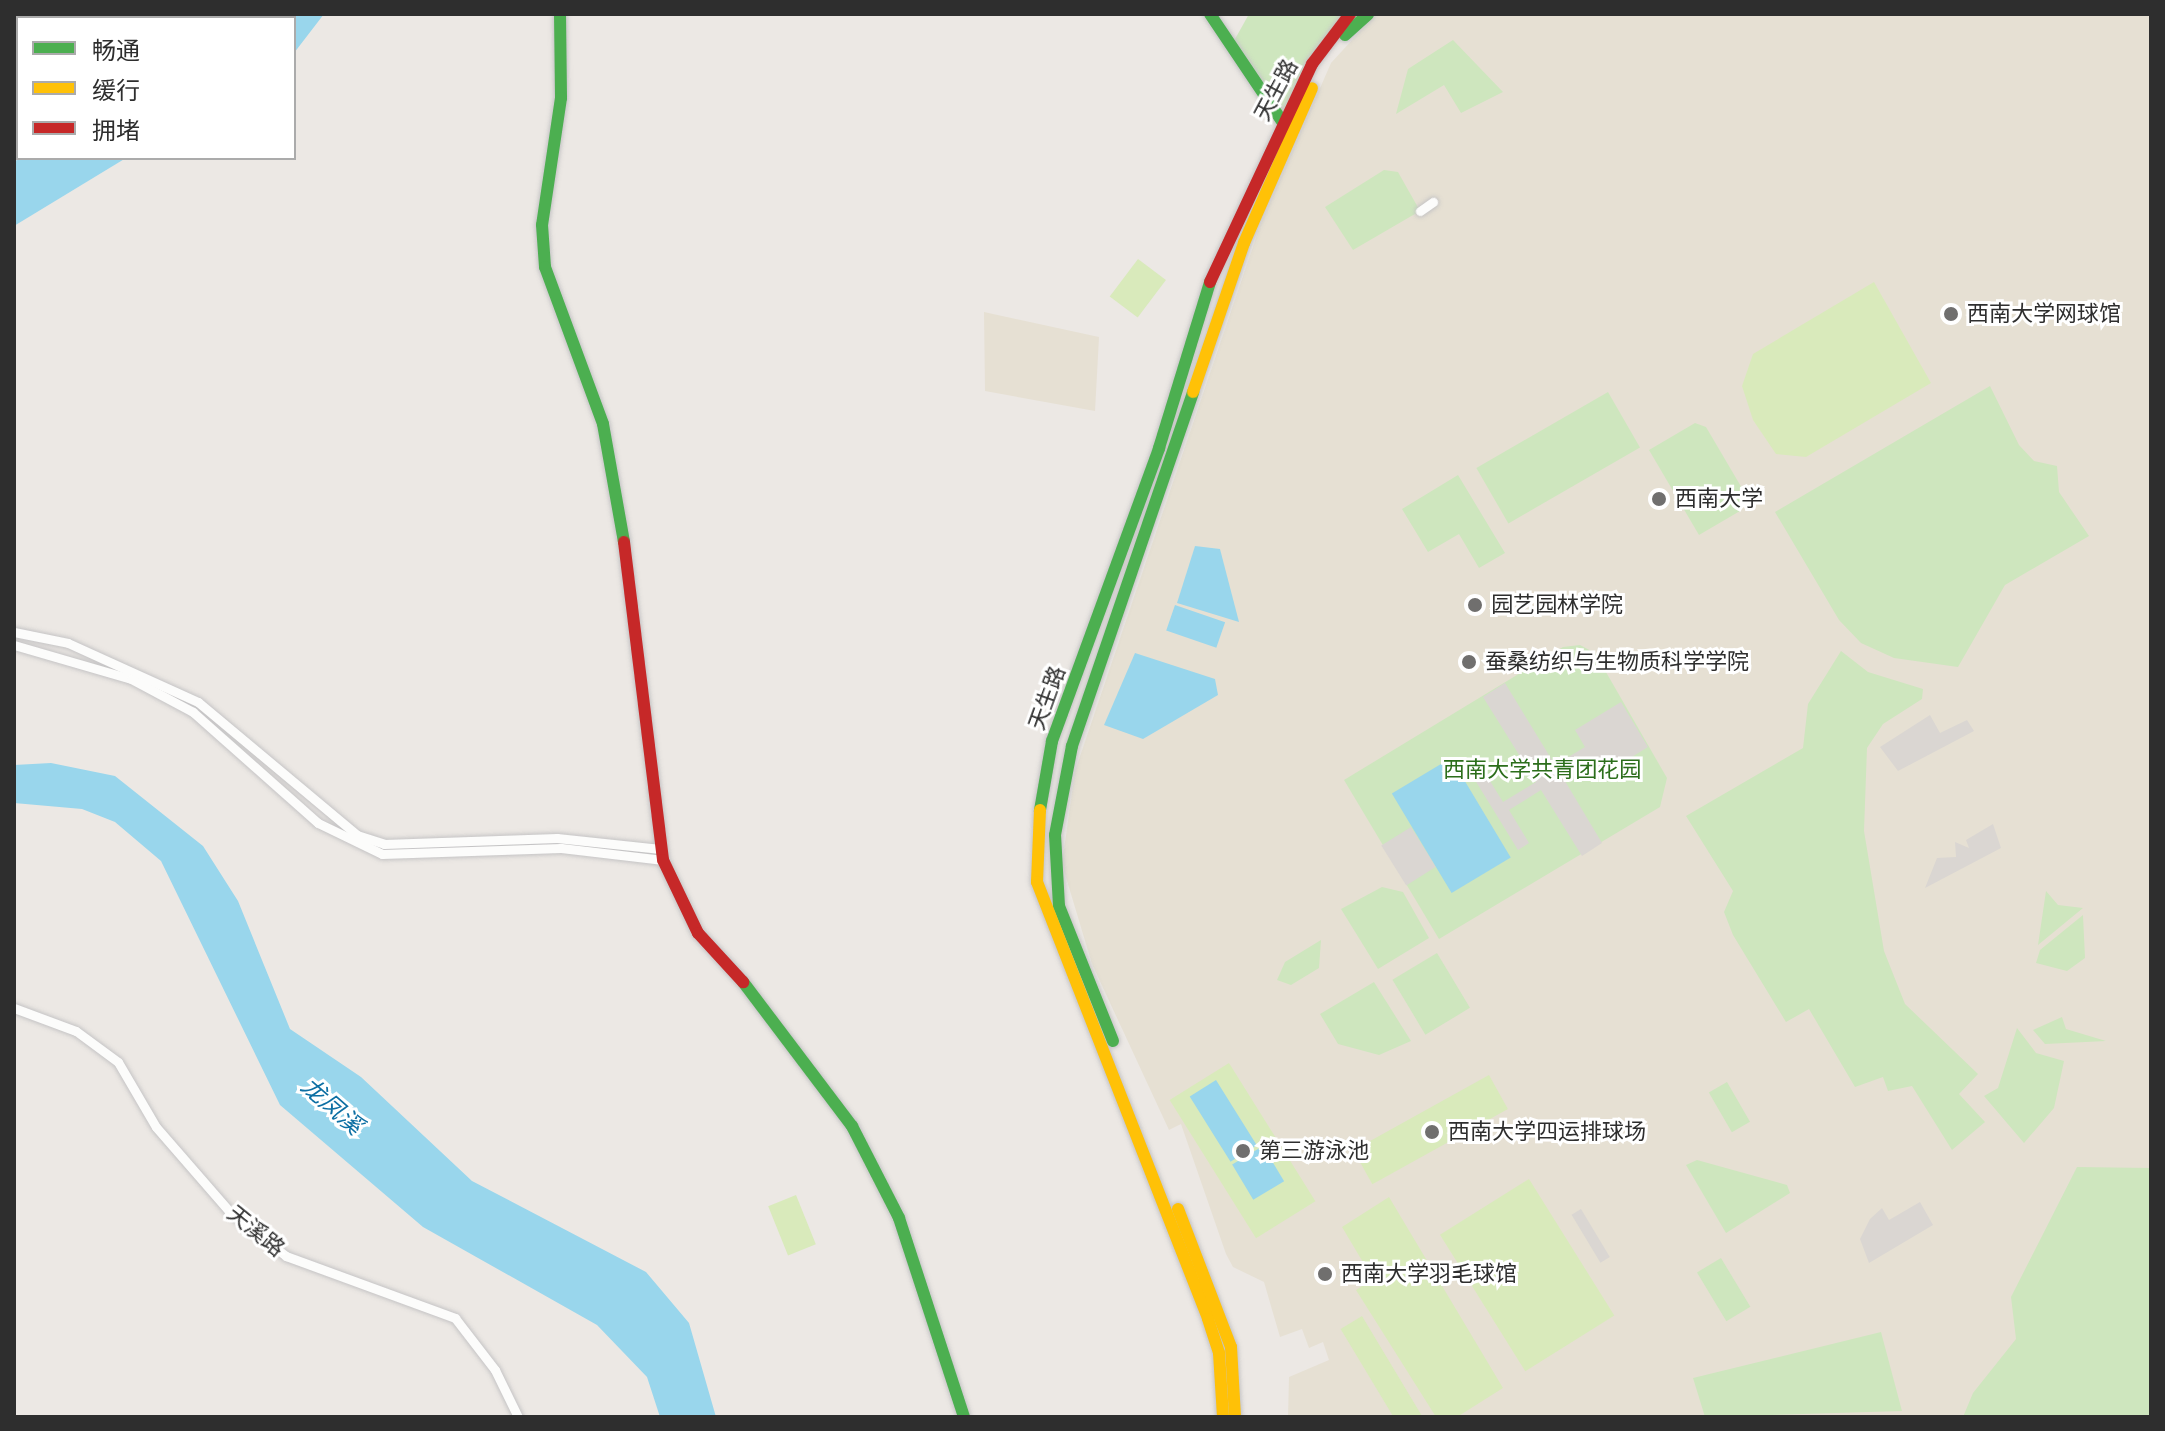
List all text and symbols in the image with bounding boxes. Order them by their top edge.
legend [16,16,296,160]
text: 畅通 [92,36,140,64]
street label: 天生路 [1249,55,1303,125]
text: 缓行 [92,76,140,104]
text: 拥堵 [92,116,140,144]
place label: 西南大学网球馆 [1967,301,2121,327]
marker: 西南大学网球馆 [1942,305,1960,323]
place label: 西南大学 [1675,486,1763,512]
marker: 西南大学 [1650,490,1668,508]
place label: 园艺园林学院 [1491,592,1623,618]
marker: 园艺园林学院 [1466,596,1484,614]
place label: 蚕桑纺织与生物质科学学院 [1485,649,1749,675]
marker: 蚕桑纺织与生物质科学学院 [1460,653,1478,671]
street label: 天生路 [1023,662,1071,734]
park label: 西南大学共青团花园 [1443,757,1641,783]
water label: 龙凤溪 [295,1072,369,1140]
place label: 西南大学四运排球场 [1448,1119,1646,1145]
marker: 西南大学四运排球场 [1423,1123,1441,1141]
place label: 第三游泳池 [1259,1138,1369,1164]
marker: 第三游泳池 [1234,1142,1252,1160]
street label: 天溪路 [222,1200,290,1262]
place label: 西南大学羽毛球馆 [1341,1261,1517,1287]
marker: 西南大学羽毛球馆 [1316,1265,1334,1283]

